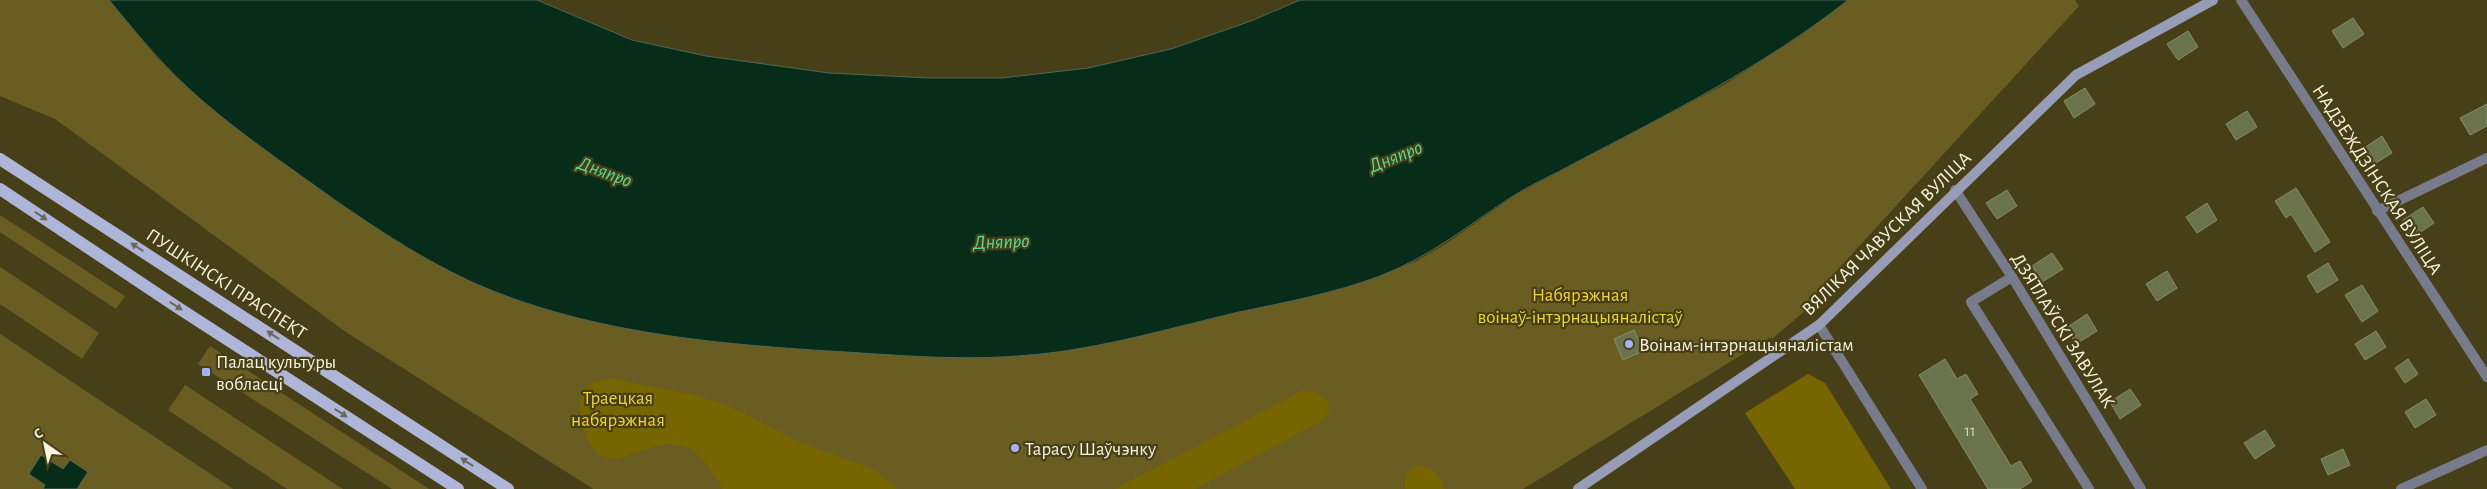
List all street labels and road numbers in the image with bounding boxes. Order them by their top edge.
street label: НАДЗЕЖДЗІНСКАЯ ВУЛІЦА [2308,82,2445,278]
street label: ВЯЛІКАЯ ЧАВУСКАЯ ВУЛІЦА [1799,149,1975,320]
street label: ПУШКІНСКІ ПРАСПЕКТ [143,225,310,343]
street label: ДЗЯТЛАЎСКІ ЗАВУЛАК [2007,250,2119,411]

